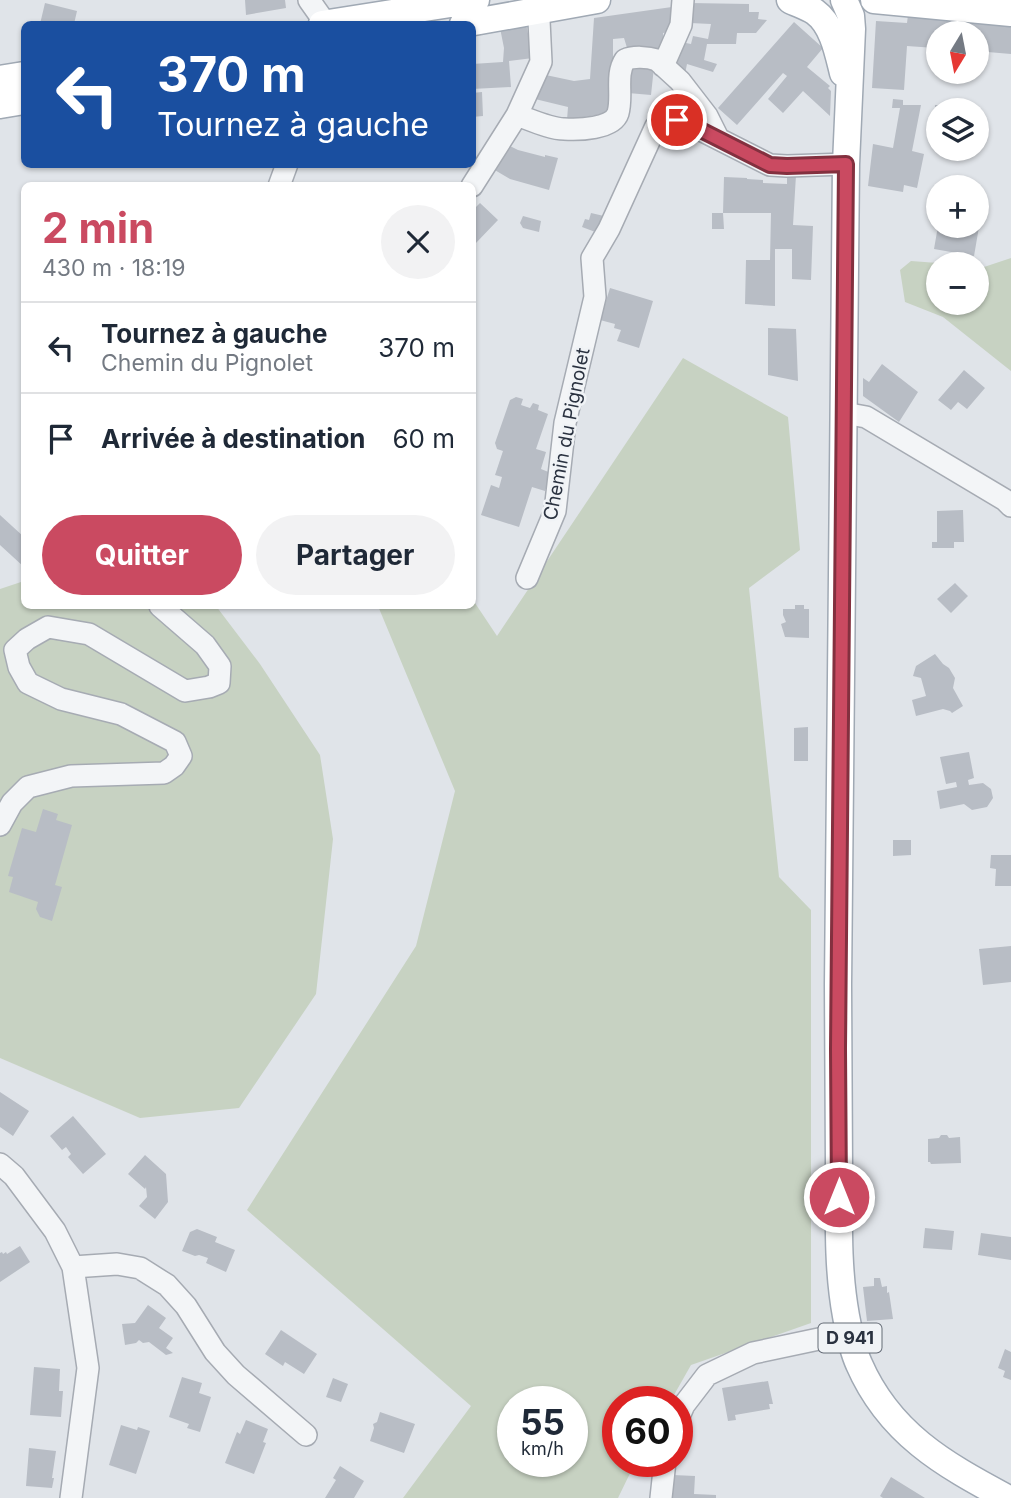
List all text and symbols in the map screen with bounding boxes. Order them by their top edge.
north arrow [926,21,989,84]
map controls [926,21,989,315]
text: 370 m [157,45,306,104]
icon: left [42,49,133,140]
pin [647,90,707,150]
button: layers [926,98,989,161]
icon: arrive [658,101,696,139]
text: Tournez à gauche [157,105,429,144]
button: + [926,175,989,238]
text: 2 min [42,202,154,253]
button: close [381,205,455,279]
button: − [926,252,989,315]
text: 430 m · 18:19 [42,254,186,282]
text: Tournez à gauche [101,318,327,349]
icon: left [42,329,80,367]
text: 370 m [378,332,455,363]
street label: Chemin du Pignolet [538,346,594,522]
text: Chemin du Pignolet [101,349,313,377]
icon: arrive [42,420,80,458]
text: Arrivée à destination [101,423,366,454]
text: 60 m [392,423,455,454]
button: Quitter [42,515,242,595]
button: Partager [256,515,455,595]
position arrow [802,1160,876,1234]
road number: D 941 [818,1324,882,1352]
speed limit sign: 60 [602,1386,693,1477]
text: 55 [520,1401,565,1443]
text: km/h [521,1438,564,1459]

